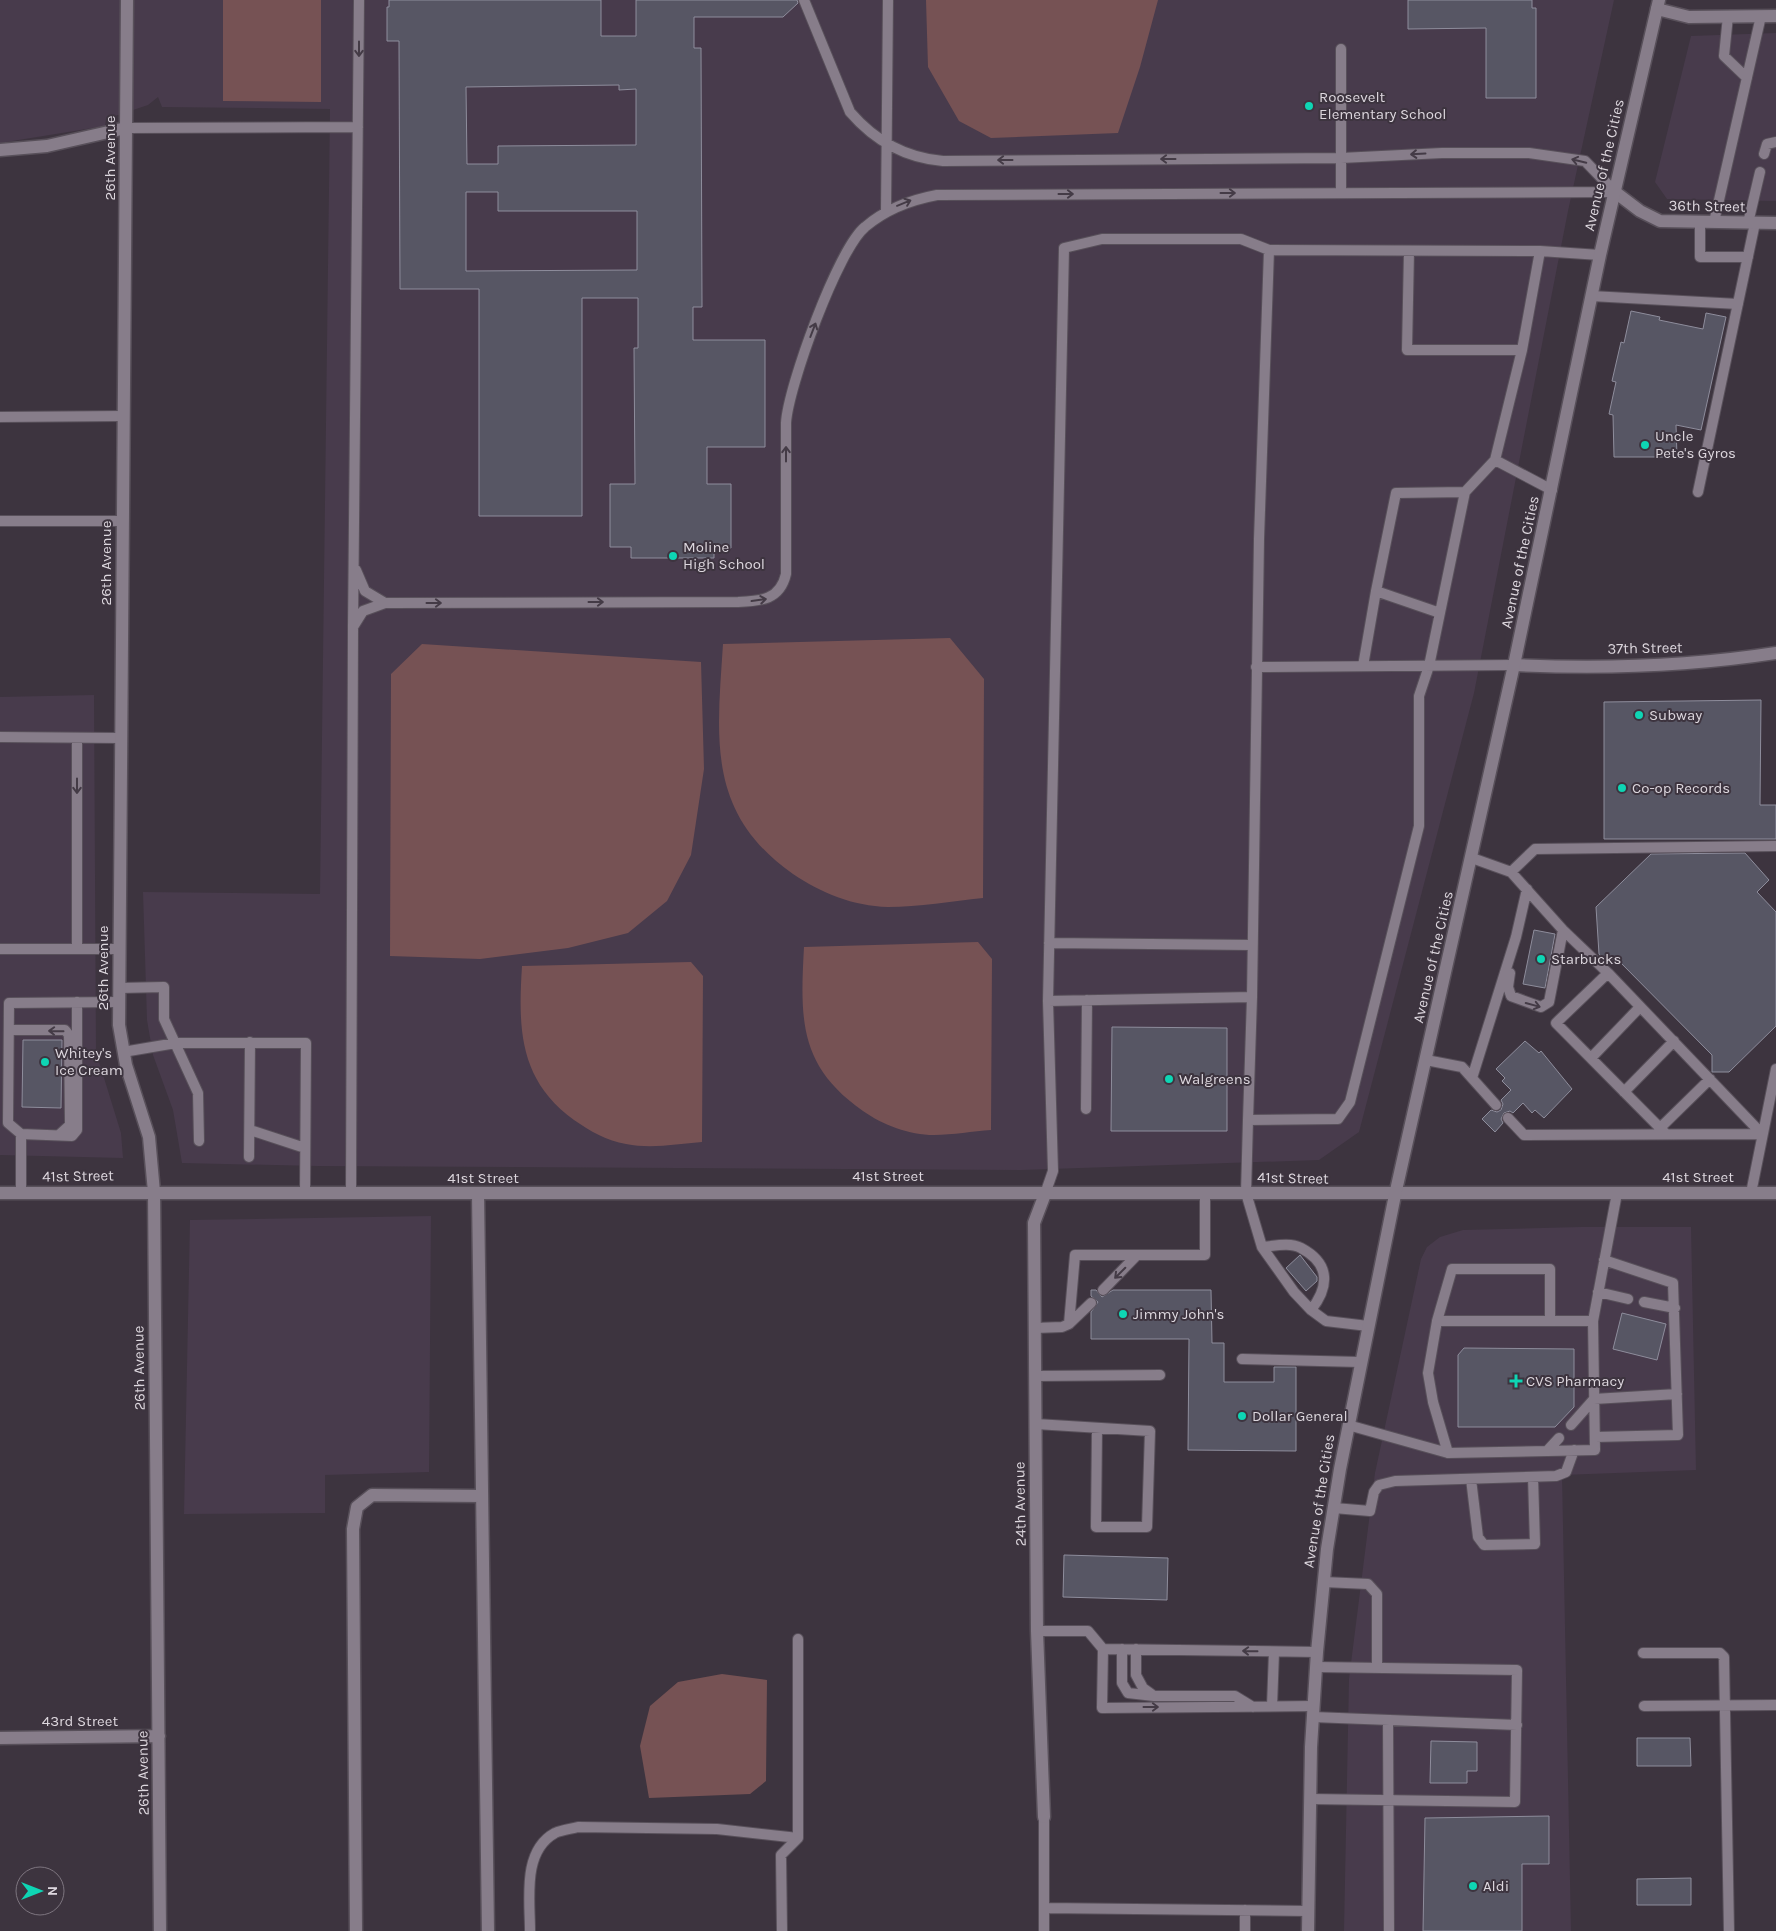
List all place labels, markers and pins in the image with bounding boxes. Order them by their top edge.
place label: Roosevelt Elementary School [1319,88,1446,123]
marker: Roosevelt Elementary School [1303,100,1315,112]
place label: Uncle Pete's Gyros [1655,427,1736,462]
marker: Uncle Pete's Gyros [1639,439,1651,451]
place label: Moline High School [683,538,765,573]
marker: Moline High School [667,550,679,562]
place label: Subway [1649,706,1702,724]
marker: Subway [1633,709,1645,721]
place label: Co-op Records [1632,779,1730,797]
marker: Co-op Records [1616,782,1628,794]
place label: Starbucks [1551,950,1621,968]
marker: Starbucks [1535,953,1547,965]
place label: Whitey's Ice Cream [55,1044,123,1079]
marker: Whitey's Ice Cream [39,1056,51,1068]
place label: Walgreens [1179,1070,1251,1088]
marker: Walgreens [1163,1073,1175,1085]
place label: Jimmy John's [1133,1305,1224,1323]
marker: Jimmy John's [1117,1308,1129,1320]
place label: CVS Pharmacy [1526,1372,1624,1390]
marker: CVS Pharmacy [1510,1375,1522,1387]
place label: Dollar General [1252,1407,1348,1425]
marker: Dollar General [1236,1410,1248,1422]
place label: Aldi [1483,1877,1509,1895]
marker: Aldi [1467,1880,1479,1892]

